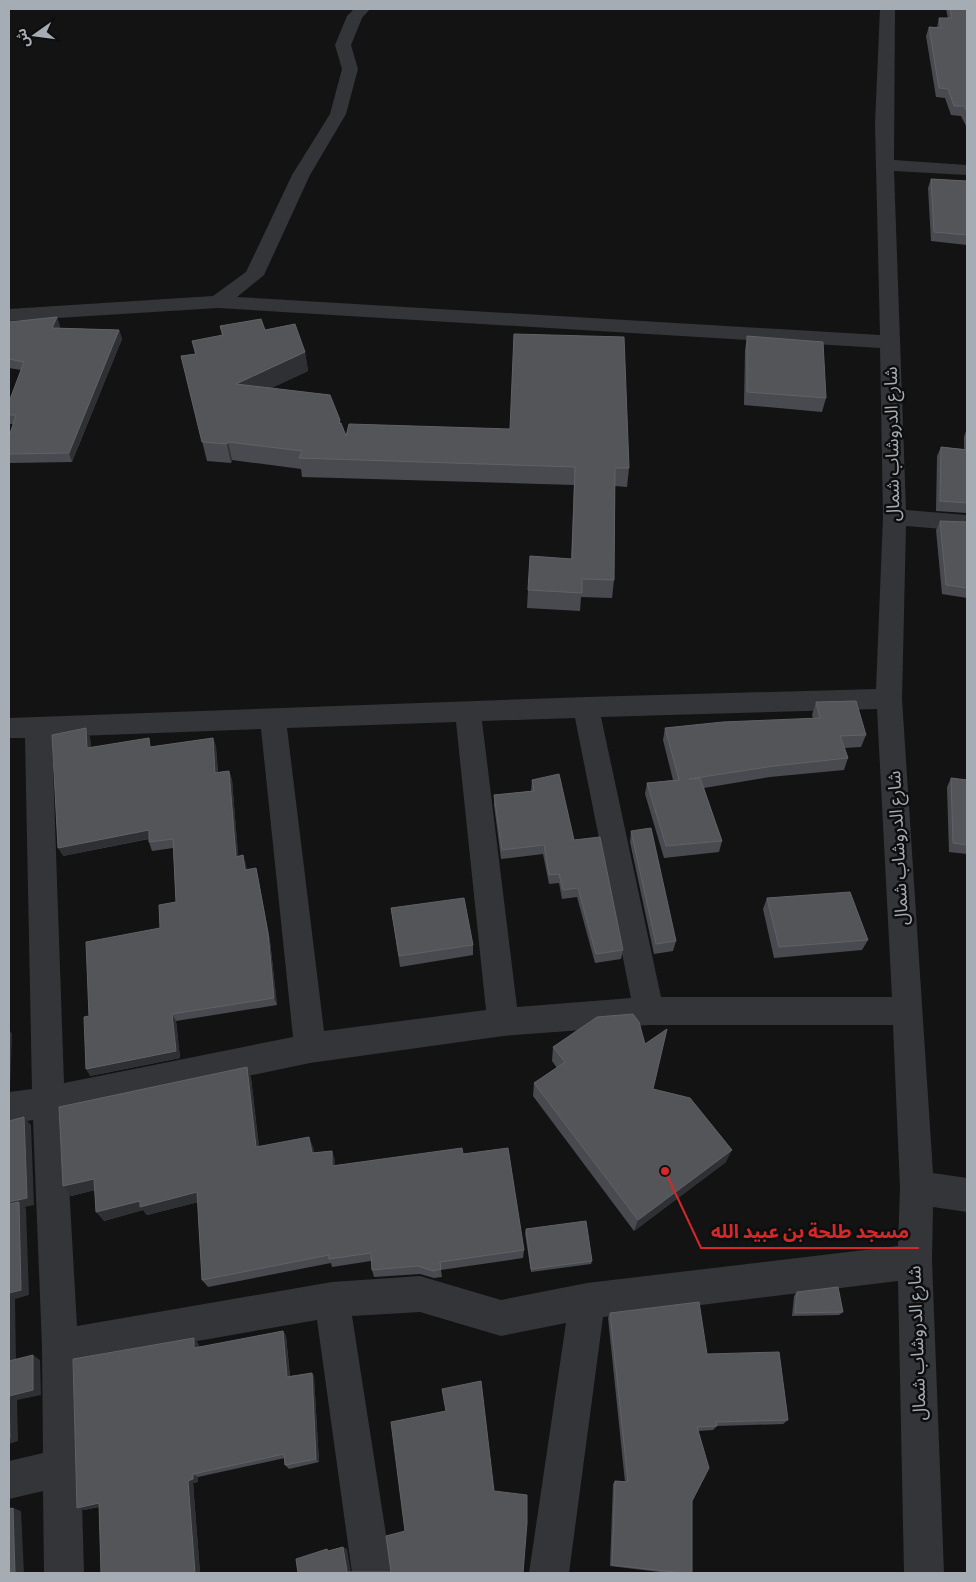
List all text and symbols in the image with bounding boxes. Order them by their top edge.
north arrow [10,10,60,60]
text: ش [11,27,32,50]
street label: شارع الدروشاب شمال [879,366,907,522]
street label: شارع الدروشاب شمال [882,770,916,926]
callout: مسجد طلحة بن عبيد الله [701,1214,919,1248]
text: مسجد طلحة بن عبيد الله [711,1219,909,1242]
street label: شارع الدروشاب شمال [902,1265,934,1421]

